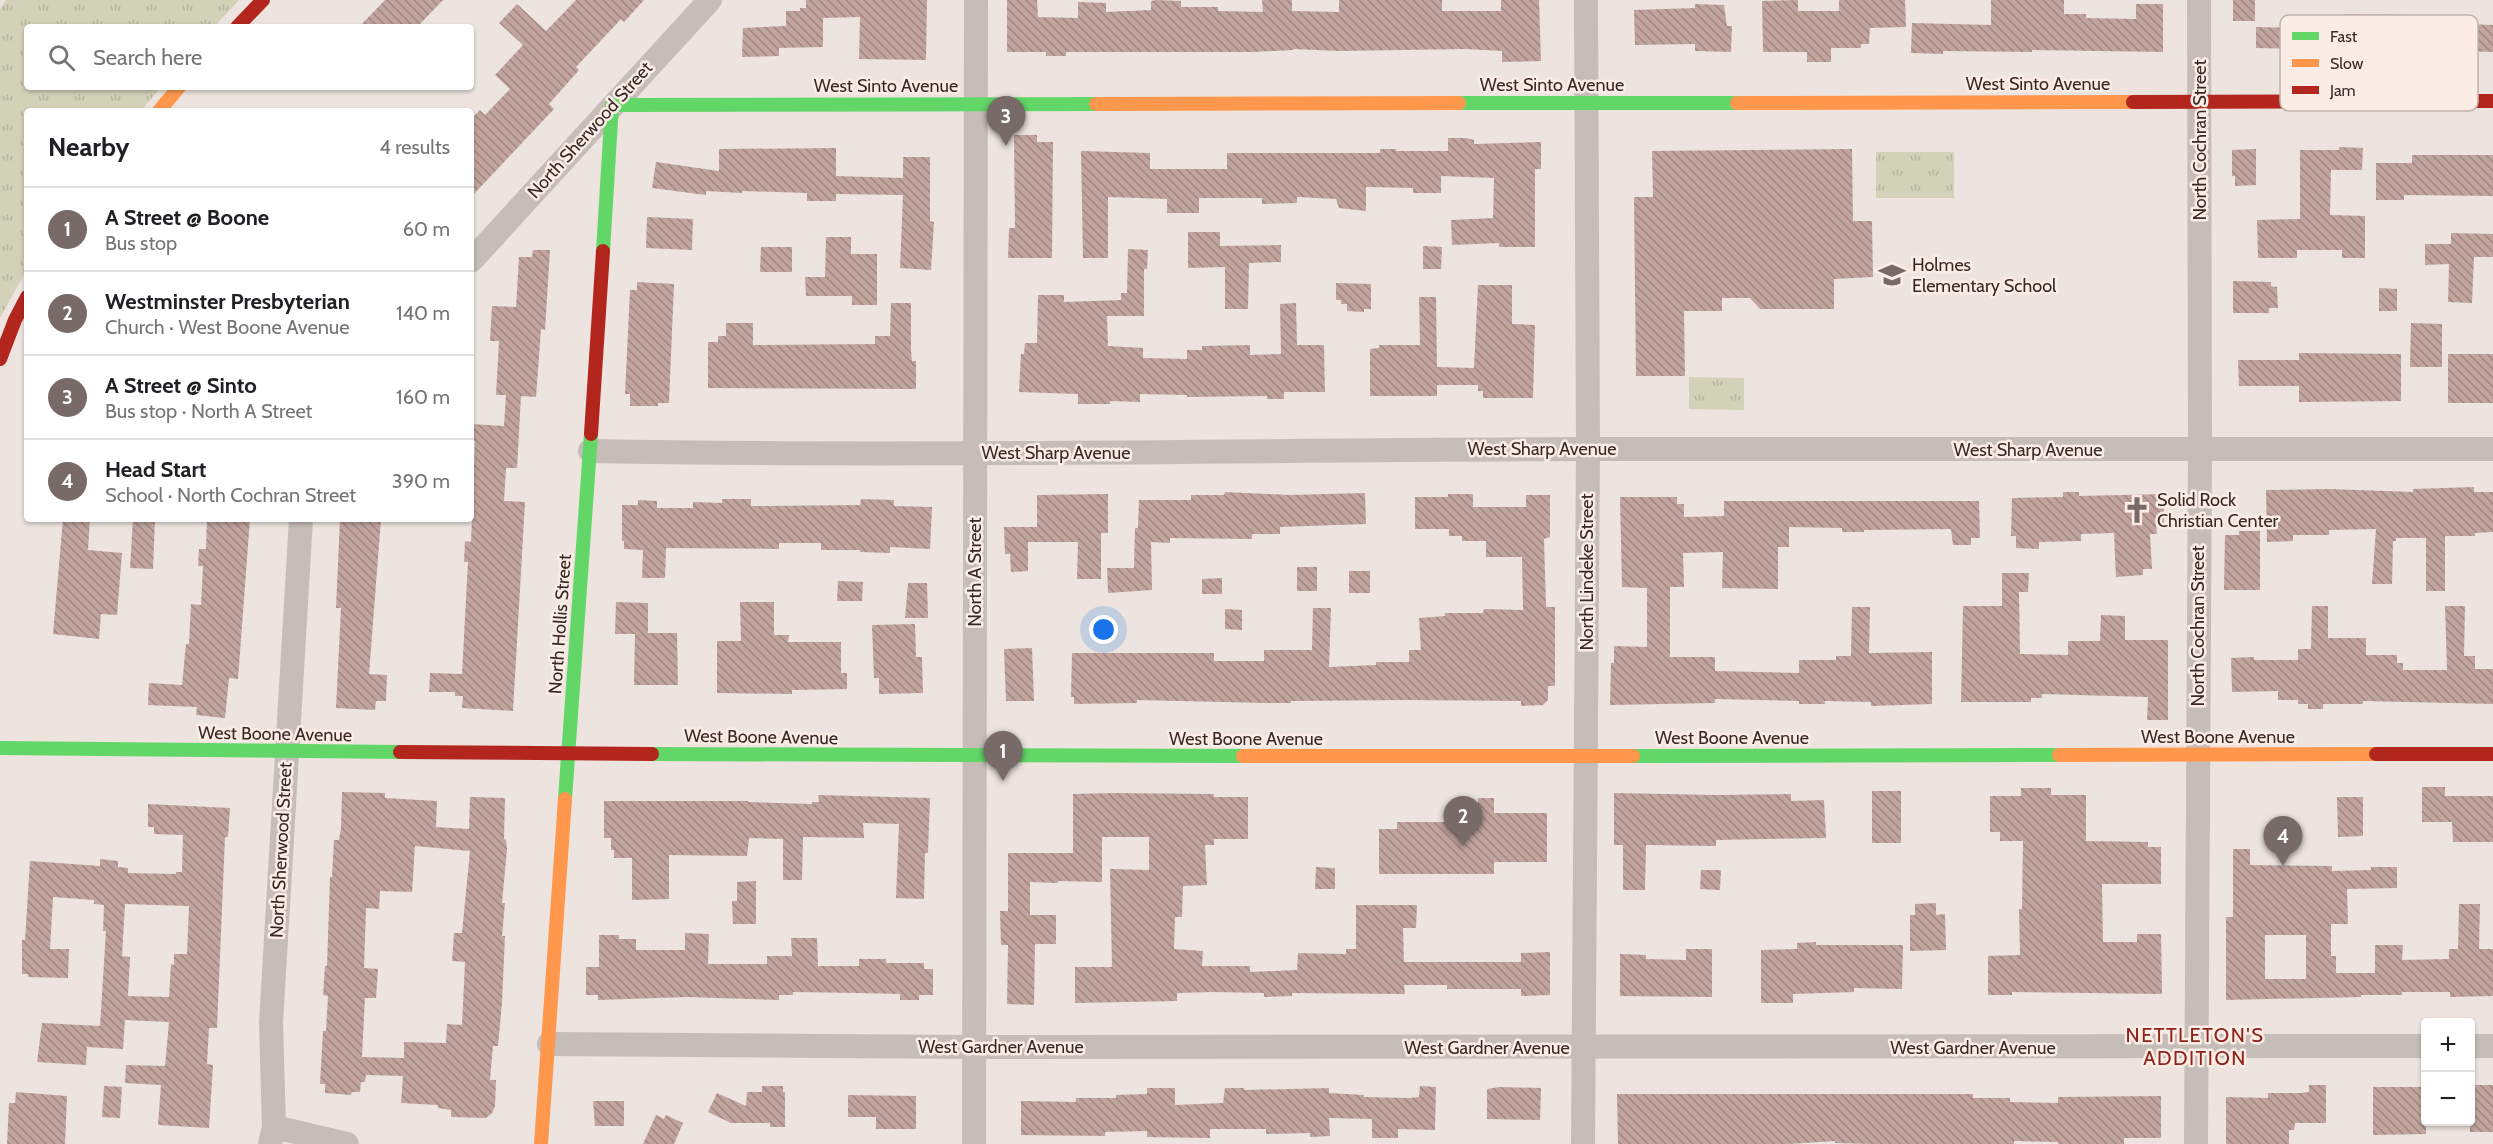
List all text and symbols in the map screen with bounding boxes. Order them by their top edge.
legend [2280,15,2478,111]
search box [24,24,474,90]
text: Fast [2330,27,2358,46]
icon: search [45,41,78,74]
text: Search here [93,44,202,71]
text: Slow [2330,54,2364,73]
street label: North Sherwood Street [523,57,657,203]
street label: North Cochran Street [2189,59,2211,221]
street label: West Sinto Avenue [1966,73,2110,95]
street label: West Sinto Avenue [1480,74,1624,96]
street label: West Sinto Avenue [814,75,958,97]
text: Jam [2329,81,2356,100]
pin: 3 [986,96,1026,146]
text: Nearby [48,131,129,163]
text: 4 results [379,135,450,159]
text: A Street @ Boone [105,204,269,231]
text: 1 [64,217,71,241]
text: 60 m [403,217,450,241]
text: Bus stop [105,231,177,255]
place label: Holmes Elementary School [1912,254,2057,297]
school or university icon: Holmes Elementary School [1877,260,1907,290]
text: Westminster Presbyterian [105,288,350,315]
text: 2 [62,301,73,325]
text: 140 m [396,301,450,325]
text: Church · West Boone Avenue [105,315,350,339]
text: A Street @ Sinto [105,372,257,399]
text: 3 [62,385,73,409]
text: 160 m [396,385,450,409]
text: Bus stop · North A Street [105,399,312,423]
street label: West Sharp Avenue [1468,438,1616,460]
street label: West Sharp Avenue [1954,439,2102,461]
street label: West Sharp Avenue [982,442,1130,464]
text: Head Start [105,456,206,483]
text: 4 [61,469,74,493]
text: 390 m [392,469,450,493]
text: School · North Cochran Street [105,483,356,507]
place label: Solid Rock Christian Center [2157,489,2279,532]
street label: North Lindeke Street [1576,493,1598,651]
church icon: Solid Rock Christian Center [2122,495,2152,525]
street label: North A Street [964,517,986,627]
street label: North Cochran Street [2187,545,2209,707]
street label: North Hollis Street [544,553,576,695]
your location [1089,615,1118,644]
street label: West Boone Avenue [198,722,352,746]
street label: West Boone Avenue [684,725,838,749]
street label: West Boone Avenue [2141,726,2295,748]
street label: West Boone Avenue [1655,727,1809,749]
street label: West Boone Avenue [1169,728,1323,750]
pin: 1 [984,732,1022,781]
street label: North Sherwood Street [265,762,297,938]
pin: 2 [1444,796,1482,846]
pin: 4 [2264,816,2302,866]
map controls [2421,1018,2475,1126]
button: + [2421,1018,2475,1072]
district label: NETTLETON'S ADDITION [2126,1023,2264,1070]
street label: West Gardner Avenue [918,1036,1084,1058]
street label: West Gardner Avenue [1404,1037,1570,1059]
street label: West Gardner Avenue [1890,1037,2056,1059]
button: − [2421,1072,2475,1126]

